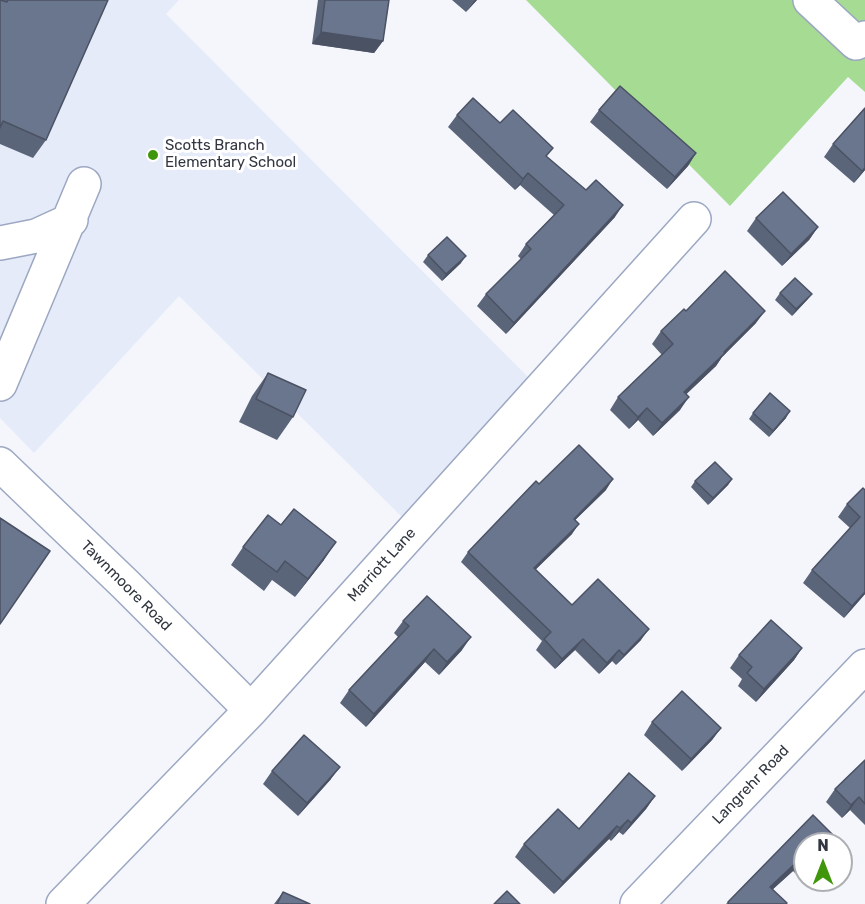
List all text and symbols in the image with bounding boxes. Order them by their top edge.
place label: Scotts Branch Elementary School [165,137,296,172]
marker: Scotts Branch Elementary School [146,148,160,162]
street label: Marriott Lane [344,524,420,606]
street label: Tawnmoore Road [77,537,175,635]
street label: Langrehr Road [709,742,793,828]
north arrow [793,832,853,892]
text: N [817,836,829,855]

